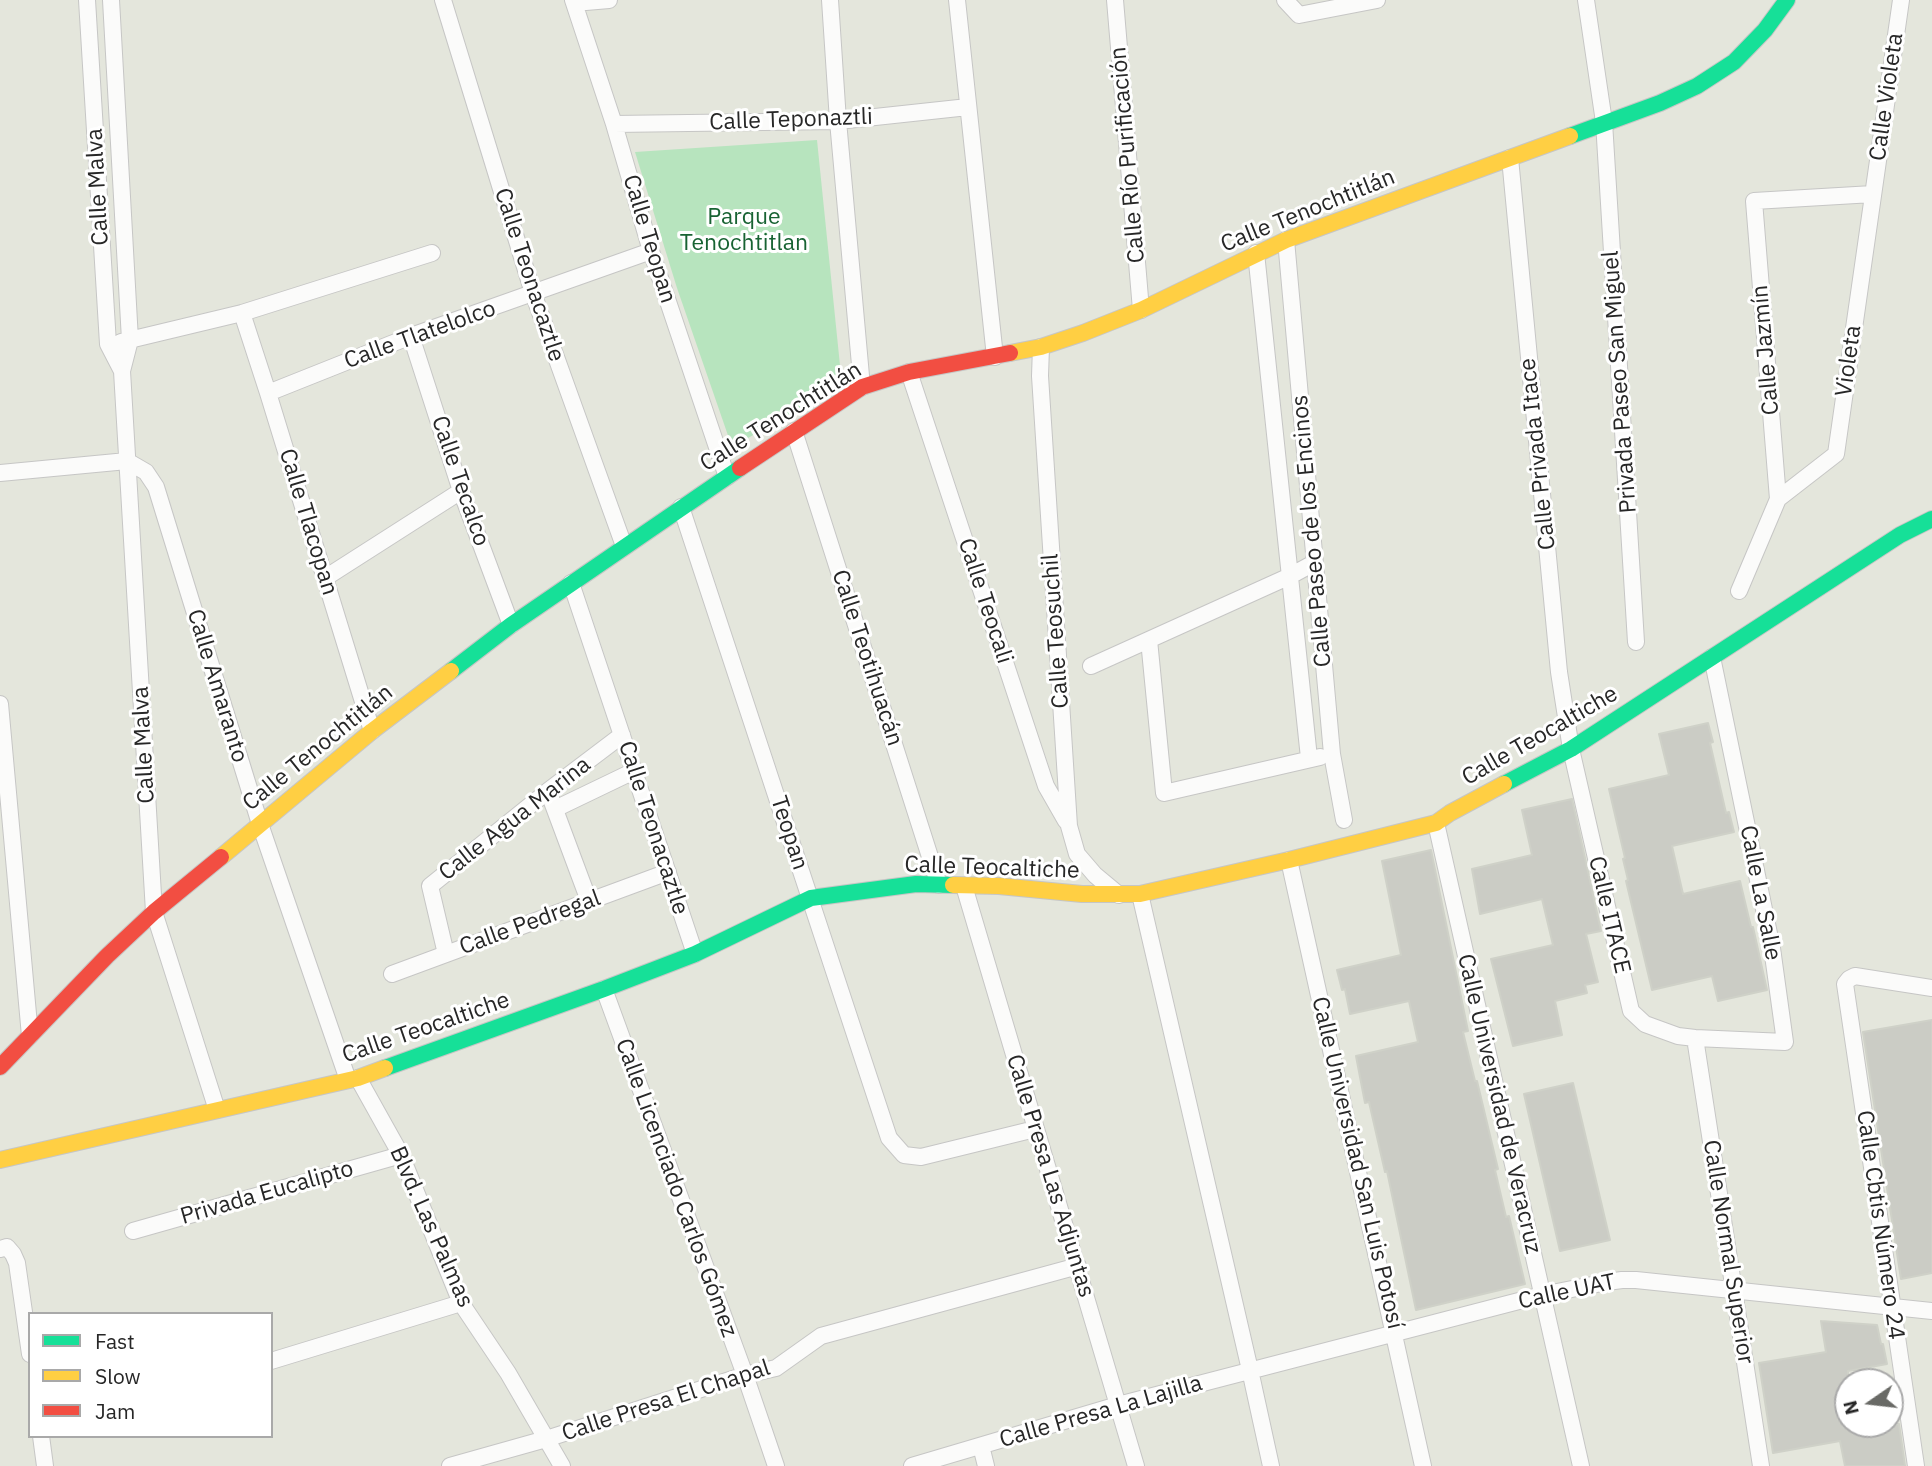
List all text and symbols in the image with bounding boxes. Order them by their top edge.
street label: Calle Violeta [1864,31,1910,163]
street label: Calle Río Purificación [1105,46,1151,264]
street label: Calle Teponaztli [709,103,873,137]
street label: Calle Malva [81,128,115,246]
street label: Calle Tenochtitlán [1217,163,1399,259]
street label: Calle Teopan [616,171,682,307]
street label: Calle Teonacaztle [488,185,570,365]
park label: Parque Tenochtitlan [680,203,808,257]
street label: Privada Paseo San Miguel [1597,250,1643,514]
street label: Calle Jazmín [1747,284,1785,416]
street label: Calle Tlatelolco [341,295,499,375]
street label: Violeta [1830,323,1868,399]
street label: Calle Tenochtitlán [695,356,867,478]
street label: Calle Privada Itace [1514,357,1562,551]
street label: Calle Paseo de los Encinos [1286,394,1338,668]
street label: Calle Tecalco [425,412,495,550]
street label: Calle Tlacopan [273,445,343,599]
street label: Calle Teocali [952,535,1018,667]
street label: Calle Teosuchil [1037,553,1075,709]
street label: Calle Teotihuacán [826,567,908,749]
street label: Calle Amaranto [181,606,253,766]
street label: Calle Tenochtitlán [237,679,399,817]
street label: Calle Teocaltiche [1457,680,1623,792]
street label: Calle Malva [127,686,161,804]
street label: Calle Teonacaztle [612,738,694,918]
street label: Calle Agua Marina [434,751,596,887]
street label: Teopan [764,793,814,873]
street label: Calle La Salle [1733,823,1787,963]
street label: Calle Teocaltiche [904,851,1080,885]
street label: Calle ITACE [1582,854,1636,976]
street label: Calle Pedregal [456,885,604,961]
street label: Calle Universidad de Veracruz [1451,951,1547,1257]
street label: Calle Teocaltiche [339,986,513,1070]
street label: Calle Universidad San Luis Potosí [1305,994,1409,1332]
street label: Calle Licenciado Carlos Gómez [609,1035,743,1341]
street label: Calle Presa Las Adjuntas [1000,1051,1100,1301]
street label: Calle Cbtis Número 24 [1850,1109,1910,1341]
street label: Calle Normal Superior [1697,1138,1759,1366]
street label: Blvd. Las Palmas [383,1142,479,1312]
street label: Privada Eucalipto [177,1155,357,1231]
street label: Calle UAT [1516,1268,1618,1316]
legend [28,1312,273,1438]
text: Fast [95,1327,135,1355]
street label: Calle Presa El Chapal [558,1354,774,1448]
text: Slow [95,1362,141,1390]
north arrow [1834,1368,1904,1438]
street label: Calle Presa La Lajilla [996,1370,1206,1454]
text: Jam [95,1397,135,1425]
text: N [1837,1398,1864,1417]

